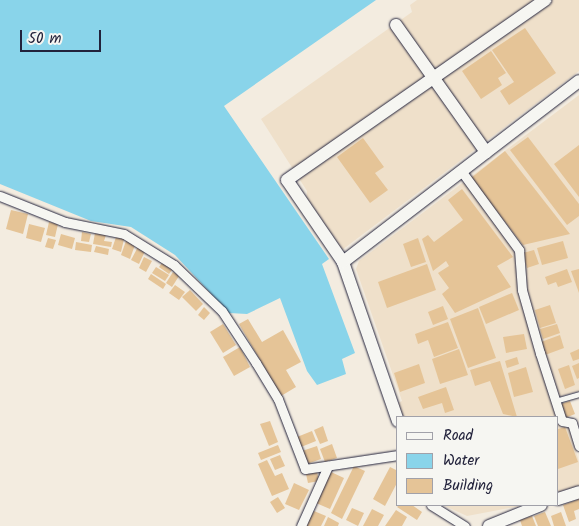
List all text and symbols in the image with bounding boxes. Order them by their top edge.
scale bar [22,20,104,52]
text: 50 m [28,27,62,51]
legend [396,416,559,506]
text: Road [443,424,473,448]
text: Water [443,449,479,473]
text: Building [443,474,493,498]

